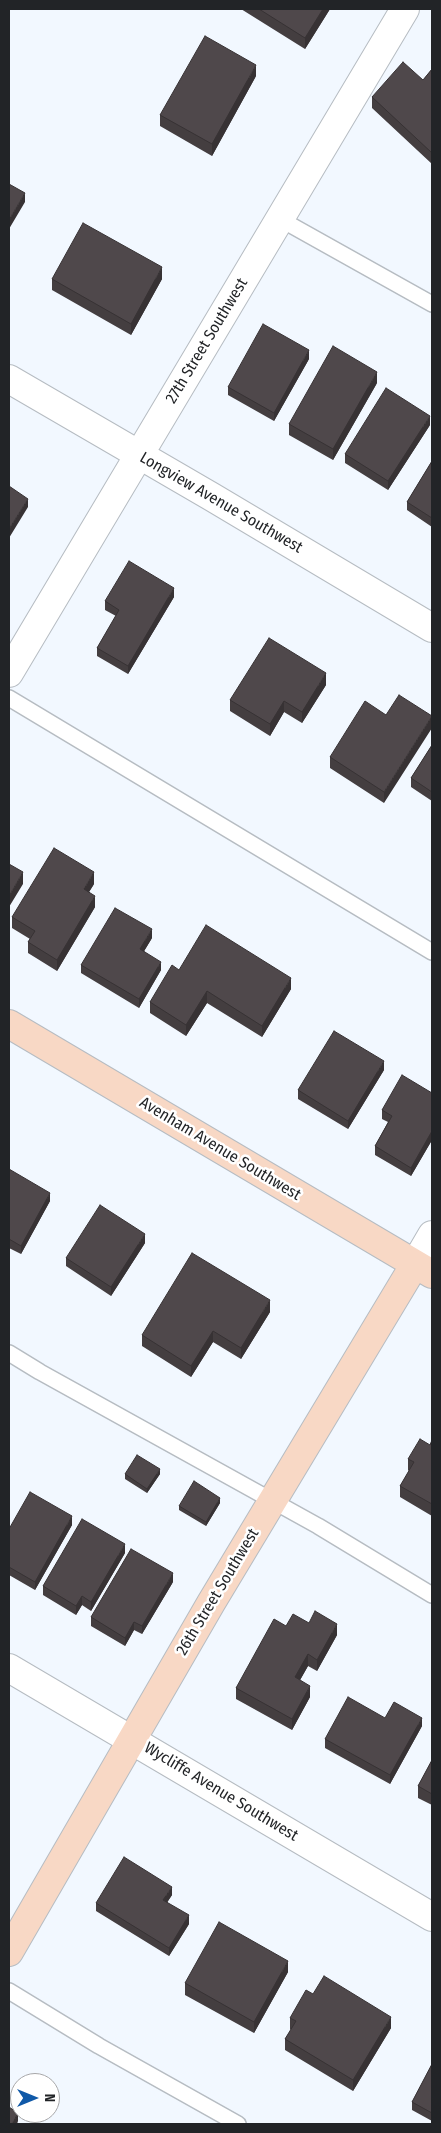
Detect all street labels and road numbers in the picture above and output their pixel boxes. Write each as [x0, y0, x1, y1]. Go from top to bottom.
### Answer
street label: 27th Street Southwest [162, 275, 252, 407]
street label: Longview Avenue Southwest [136, 448, 306, 558]
street label: Avenham Avenue Southwest [136, 1093, 304, 1205]
street label: 26th Street Southwest [173, 1525, 263, 1659]
street label: Wycliffe Avenue Southwest [141, 1738, 301, 1846]

